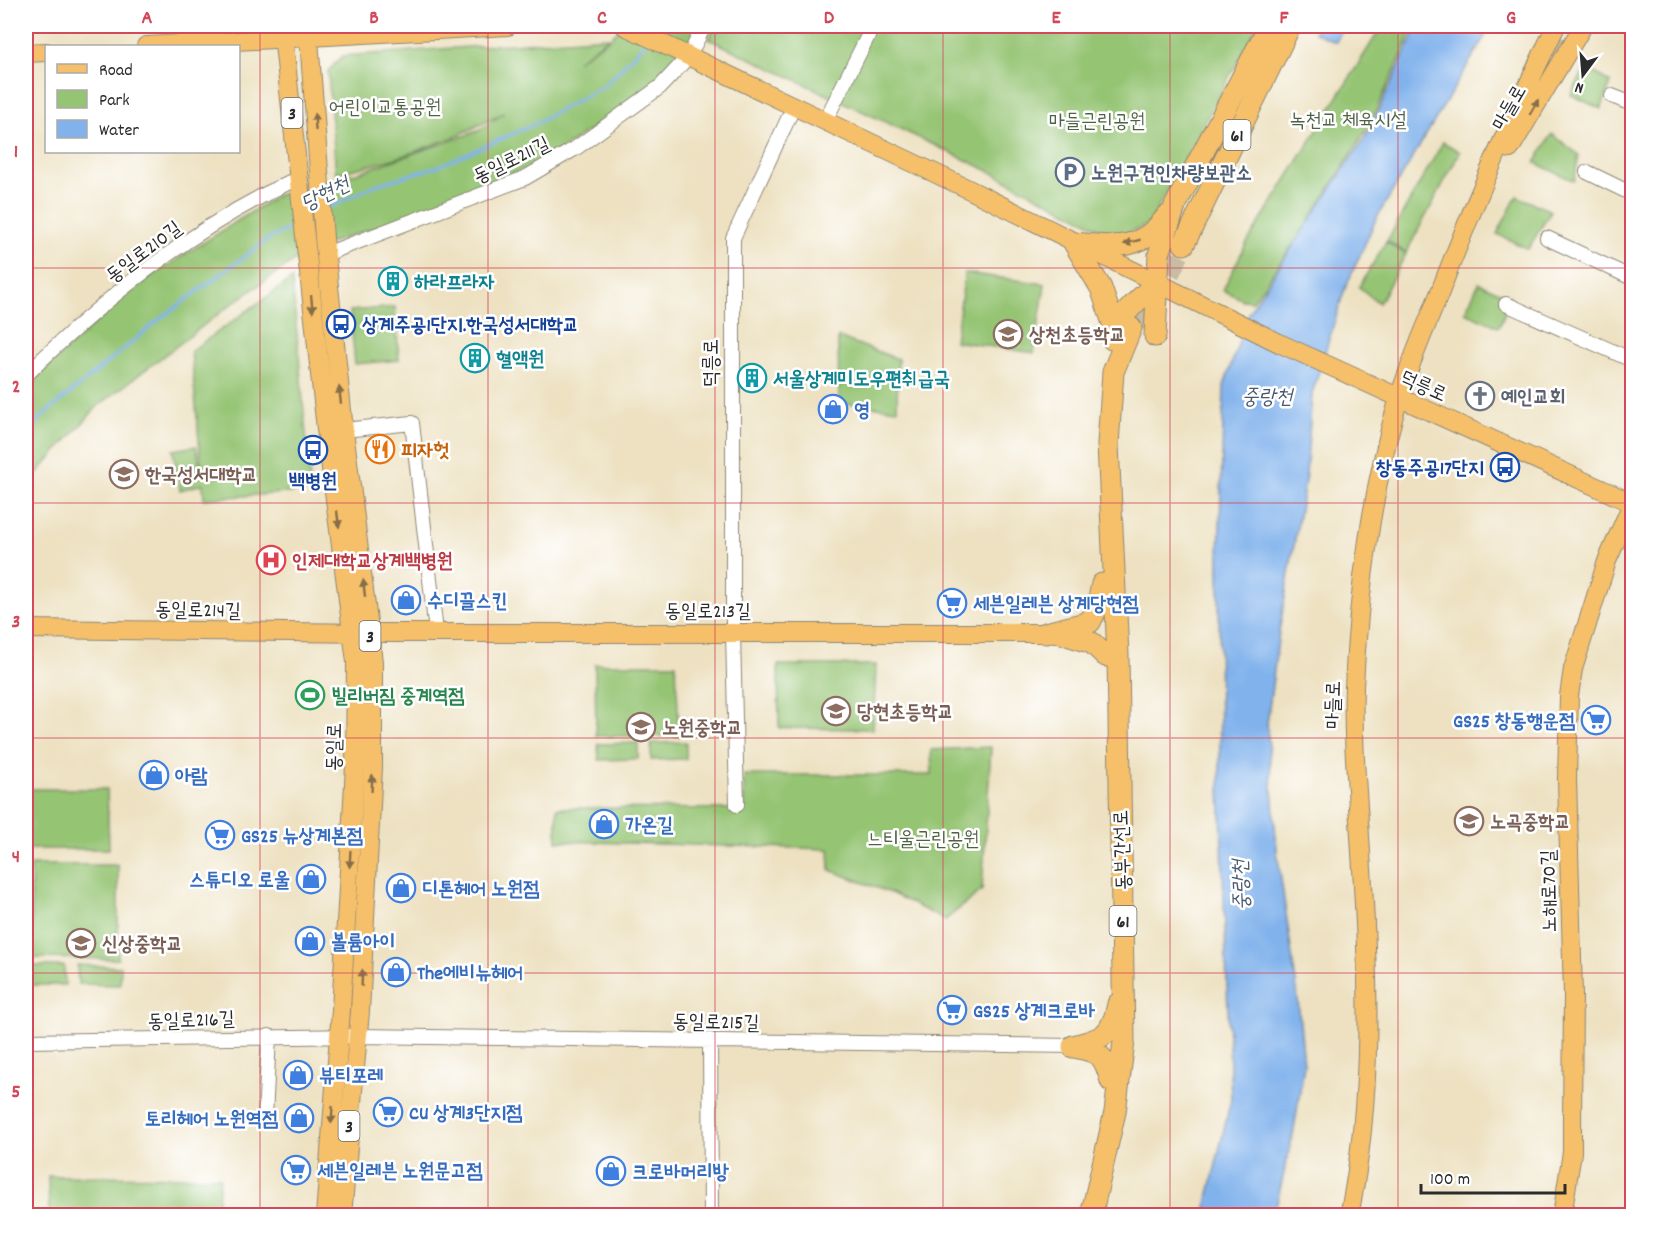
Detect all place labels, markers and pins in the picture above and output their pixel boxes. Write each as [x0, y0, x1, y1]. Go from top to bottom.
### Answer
parking icon: 노원구견인차량보관소 [1054, 156, 1086, 188]
place label: 노원구견인차량보관소 [1091, 161, 1252, 189]
building icon: 하라프라자 [377, 265, 409, 297]
place label: 하라프라자 [414, 270, 494, 298]
bus stop icon: 상계주공1단지.한국성서대학교 [325, 308, 357, 340]
place label: 상계주공1단지.한국성서대학교 [362, 313, 579, 341]
school or university icon: 상천초등학교 [992, 318, 1024, 350]
place label: 상천초등학교 [1029, 323, 1126, 351]
building icon: 혈액원 [459, 342, 491, 374]
place label: 혈액원 [496, 347, 544, 375]
building icon: 서울상계미도우편취급국 [736, 362, 768, 394]
place label: 서울상계미도우편취급국 [773, 367, 950, 395]
church icon: 예인교회 [1464, 380, 1496, 412]
place label: 예인교회 [1501, 385, 1565, 413]
shop icon: 영 [817, 393, 849, 425]
place label: 영 [854, 398, 870, 426]
restaurant icon: 피자헛 [364, 433, 396, 465]
bus stop icon: 백병원 [297, 434, 329, 466]
place label: 피자헛 [401, 438, 449, 466]
bus stop icon: 창동주공17단지 [1489, 451, 1521, 483]
place label: 창동주공17단지 [1375, 456, 1484, 484]
school or university icon: 한국성서대학교 [108, 458, 140, 490]
place label: 한국성서대학교 [144, 463, 258, 491]
place label: 백병원 [289, 469, 337, 497]
hospital icon: 인제대학교상계백병원 [255, 544, 287, 576]
place label: 인제대학교상계백병원 [292, 549, 453, 577]
shop icon: 수디끌스킨 [390, 584, 422, 616]
supermarket icon: 세븐일레븐 상계당현점 [936, 587, 968, 619]
place label: 수디끌스킨 [427, 589, 507, 617]
place label: 세븐일레븐 상계당현점 [973, 592, 1139, 620]
sports icon: 빌리버짐 중계역점 [294, 679, 326, 711]
place label: 빌리버짐 중계역점 [331, 684, 464, 712]
school or university icon: 당현초등학교 [820, 695, 852, 727]
place label: 당현초등학교 [857, 700, 954, 728]
supermarket icon: GS25 창동행운점 [1580, 704, 1612, 736]
place label: GS25 창동행운점 [1453, 709, 1575, 737]
school or university icon: 노원중학교 [625, 711, 657, 743]
place label: 노원중학교 [662, 716, 742, 744]
shop icon: 아람 [138, 759, 170, 791]
place label: 아람 [175, 764, 208, 792]
school or university icon: 노곡중학교 [1453, 805, 1485, 837]
shop icon: 가온길 [588, 808, 620, 840]
place label: 노곡중학교 [1490, 810, 1570, 838]
place label: 가온길 [625, 813, 673, 841]
supermarket icon: GS25 뉴상계본점 [204, 819, 236, 851]
place label: GS25 뉴상계본점 [241, 824, 363, 852]
shop icon: 스튜디오 로울 [295, 863, 327, 895]
place label: 스튜디오 로울 [189, 868, 290, 896]
shop icon: 디톤헤어 노원점 [385, 872, 417, 904]
place label: 디톤헤어 노원점 [422, 877, 539, 905]
shop icon: 볼륨아이 [294, 925, 326, 957]
school or university icon: 신상중학교 [65, 927, 97, 959]
place label: 볼륨아이 [331, 930, 395, 958]
place label: 신상중학교 [102, 932, 182, 960]
shop icon: The에비뉴헤어 [380, 956, 412, 988]
place label: The에비뉴헤어 [417, 961, 523, 989]
supermarket icon: GS25 상계크로바 [936, 994, 968, 1026]
place label: GS25 상계크로바 [973, 999, 1096, 1027]
shop icon: 뷰티포레 [282, 1059, 314, 1091]
place label: 뷰티포레 [319, 1064, 383, 1092]
supermarket icon: CU 상계3단지점 [372, 1096, 404, 1128]
place label: CU 상계3단지점 [409, 1101, 522, 1129]
shop icon: 토리헤어 노원역점 [283, 1102, 315, 1134]
place label: 토리헤어 노원역점 [145, 1107, 278, 1135]
supermarket icon: 세븐일레븐 노원문고점 [280, 1154, 312, 1186]
shop icon: 크로바머리방 [595, 1155, 627, 1187]
place label: 세븐일레븐 노원문고점 [317, 1159, 483, 1187]
place label: 크로바머리방 [632, 1160, 729, 1188]

